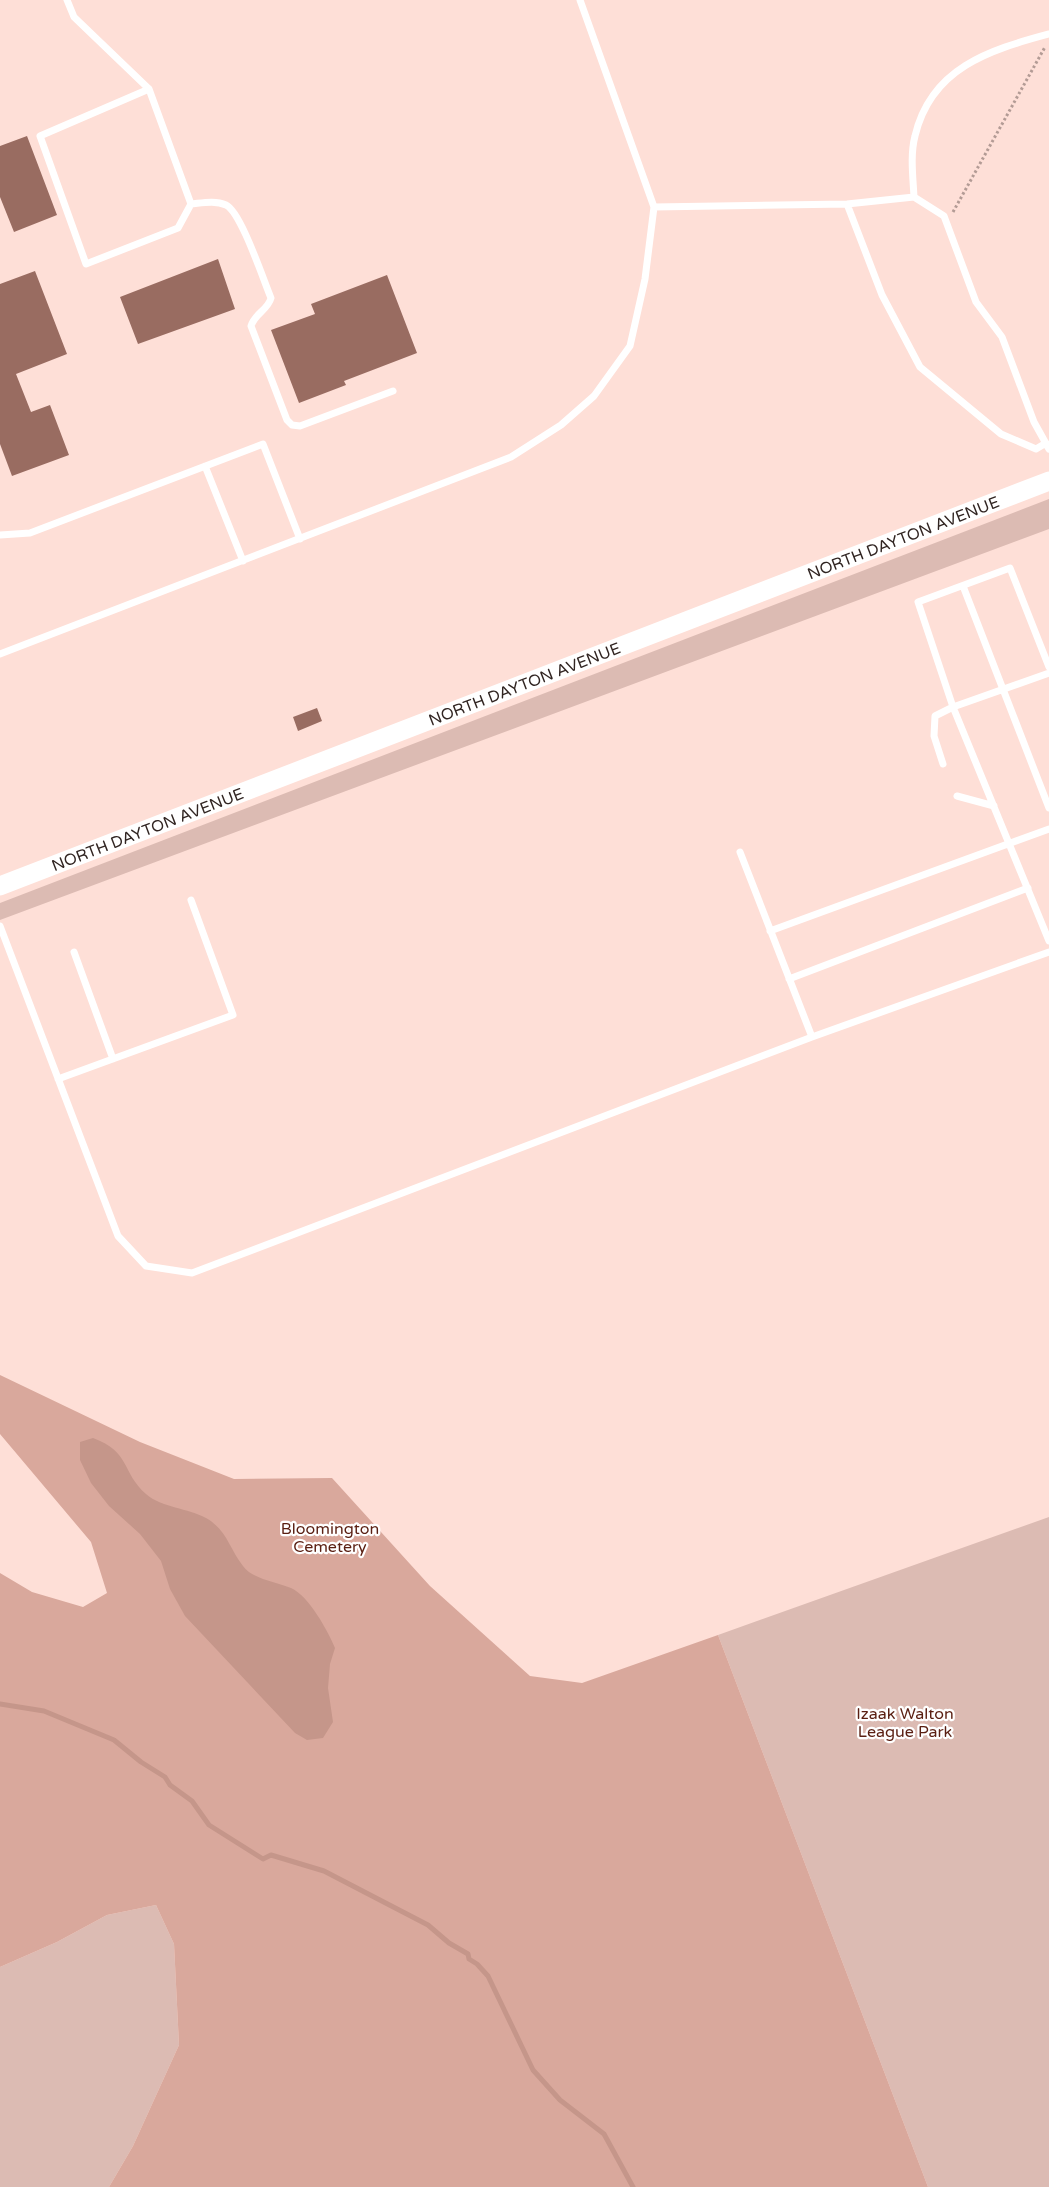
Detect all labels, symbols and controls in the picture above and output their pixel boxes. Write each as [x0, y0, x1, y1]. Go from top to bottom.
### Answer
street label: NORTH DAYTON AVENUE [805, 492, 1002, 584]
street label: NORTH DAYTON AVENUE [426, 638, 623, 731]
street label: NORTH DAYTON AVENUE [49, 784, 247, 876]
park label: Bloomington Cemetery [281, 1519, 379, 1557]
park label: Izaak Walton League Park [856, 1704, 954, 1742]

